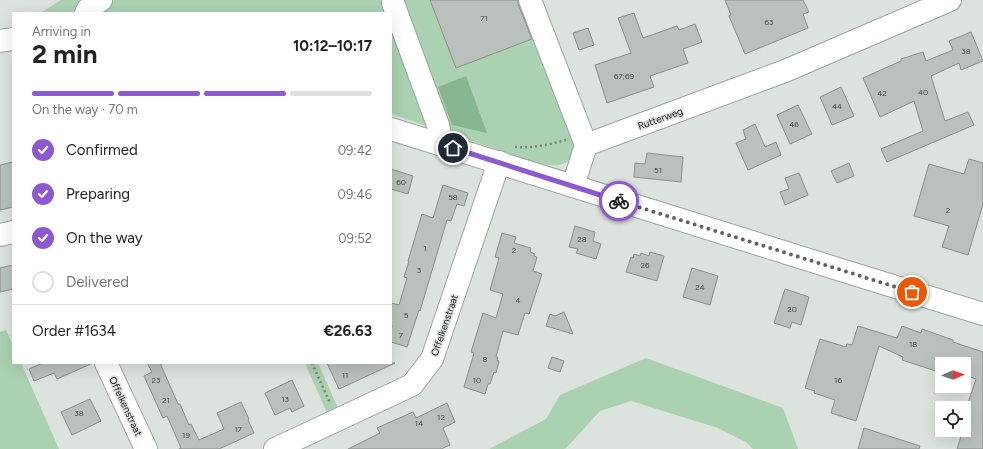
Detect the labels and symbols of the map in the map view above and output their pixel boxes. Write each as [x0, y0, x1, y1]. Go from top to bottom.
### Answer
house number: 71 [480, 13, 488, 23]
house number: 63 [765, 17, 773, 27]
house number: 38 [961, 46, 971, 56]
house number: 67;69 [614, 71, 634, 81]
house number: 40 [918, 87, 928, 97]
house number: 42 [877, 88, 887, 98]
house number: 44 [832, 101, 842, 111]
street label: Rutterweg [636, 104, 685, 133]
house number: 46 [789, 119, 799, 129]
pin [436, 131, 470, 165]
house number: 51 [654, 165, 662, 175]
house number: 60 [396, 177, 406, 187]
courier [599, 181, 639, 221]
house number: 58 [448, 192, 458, 202]
house number: 2 [946, 205, 950, 215]
house number: 28 [577, 234, 587, 244]
house number: 1 [423, 243, 427, 253]
house number: 2 [512, 245, 516, 255]
house number: 26 [641, 260, 650, 270]
house number: 3 [417, 265, 421, 275]
pin [895, 275, 929, 309]
house number: 24 [695, 282, 705, 292]
street label: Offelkenstraat [428, 292, 461, 358]
house number: 4 [516, 295, 521, 305]
house number: 20 [787, 304, 797, 314]
house number: 5 [404, 310, 409, 320]
house number: 7 [399, 330, 404, 340]
house number: 18 [909, 339, 917, 349]
house number: 8 [483, 354, 488, 364]
north arrow [935, 357, 971, 393]
house number: 11 [342, 370, 348, 380]
street label: Offelkenstraat [106, 374, 145, 438]
house number: 23 [152, 375, 160, 385]
house number: 10 [473, 375, 481, 385]
house number: 16 [834, 375, 842, 385]
house number: 13 [281, 394, 289, 404]
house number: 21 [162, 395, 170, 405]
house number: 38 [74, 408, 84, 418]
house number: 12 [437, 412, 445, 422]
house number: 14 [415, 418, 423, 428]
house number: 17 [234, 424, 242, 434]
house number: 19 [182, 430, 190, 440]

